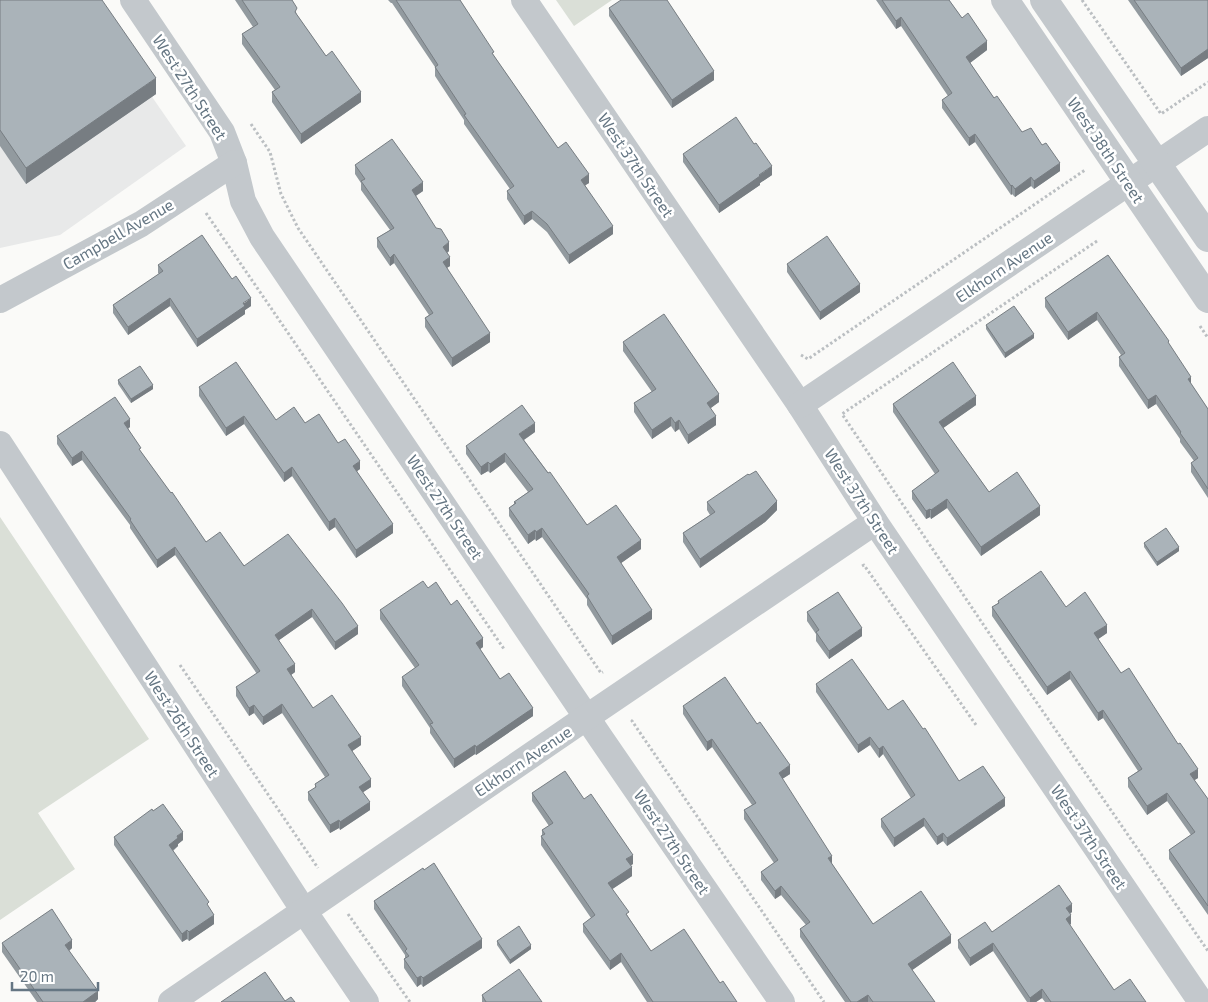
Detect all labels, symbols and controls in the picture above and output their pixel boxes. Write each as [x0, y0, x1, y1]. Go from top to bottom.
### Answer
street label: West 27th Street [149, 30, 232, 143]
street label: West 38th Street [1064, 93, 1149, 206]
street label: West 37th Street [594, 109, 678, 221]
street label: Campbell Avenue [59, 194, 177, 273]
street label: Elkhorn Avenue [952, 227, 1056, 306]
street label: West 37th Street [821, 444, 904, 557]
street label: West 27th Street [403, 451, 487, 563]
street label: West 26th Street [141, 667, 224, 780]
street label: Elkhorn Avenue [471, 721, 575, 800]
street label: West 37th Street [1047, 781, 1131, 893]
street label: West 27th Street [630, 786, 714, 898]
scale bar [12, 960, 99, 992]
text: 20 m [20, 967, 54, 985]

